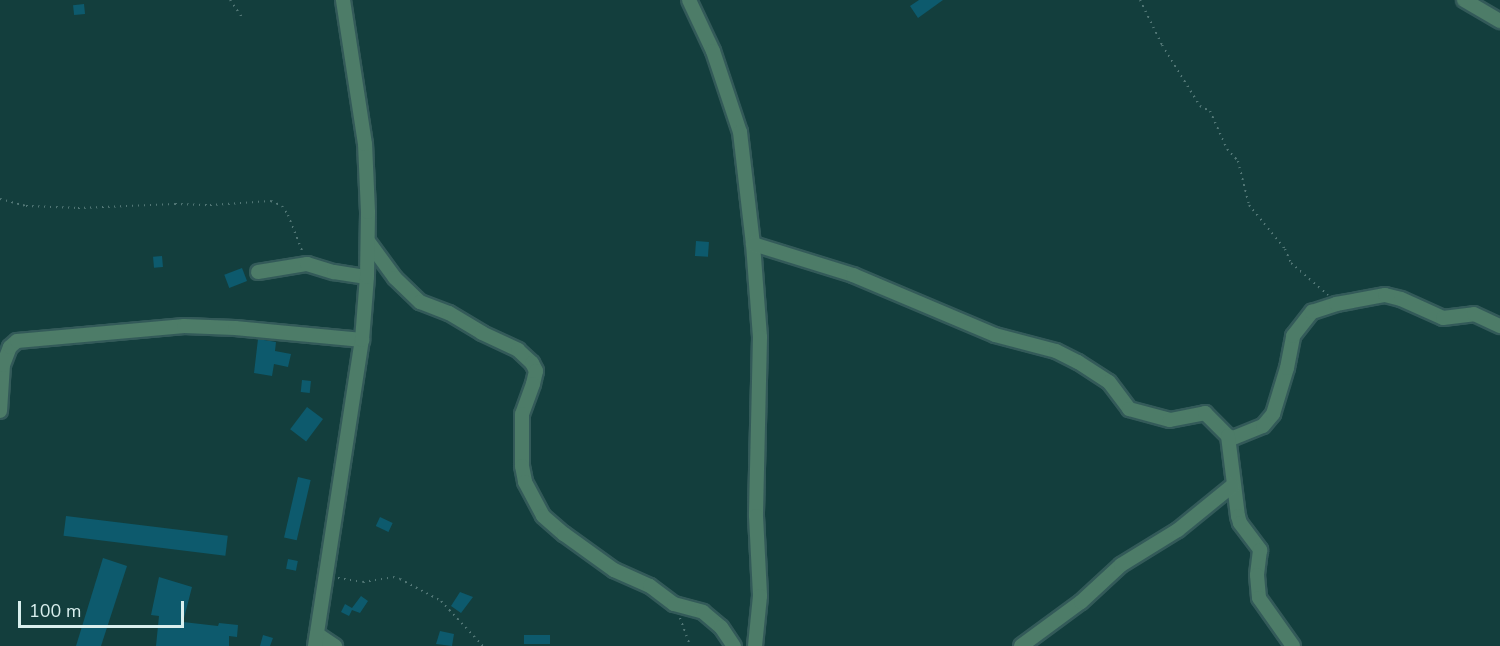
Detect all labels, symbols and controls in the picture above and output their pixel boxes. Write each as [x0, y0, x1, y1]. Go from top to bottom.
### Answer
scale bar [21, 589, 188, 627]
text: 100 m [29, 599, 81, 623]

